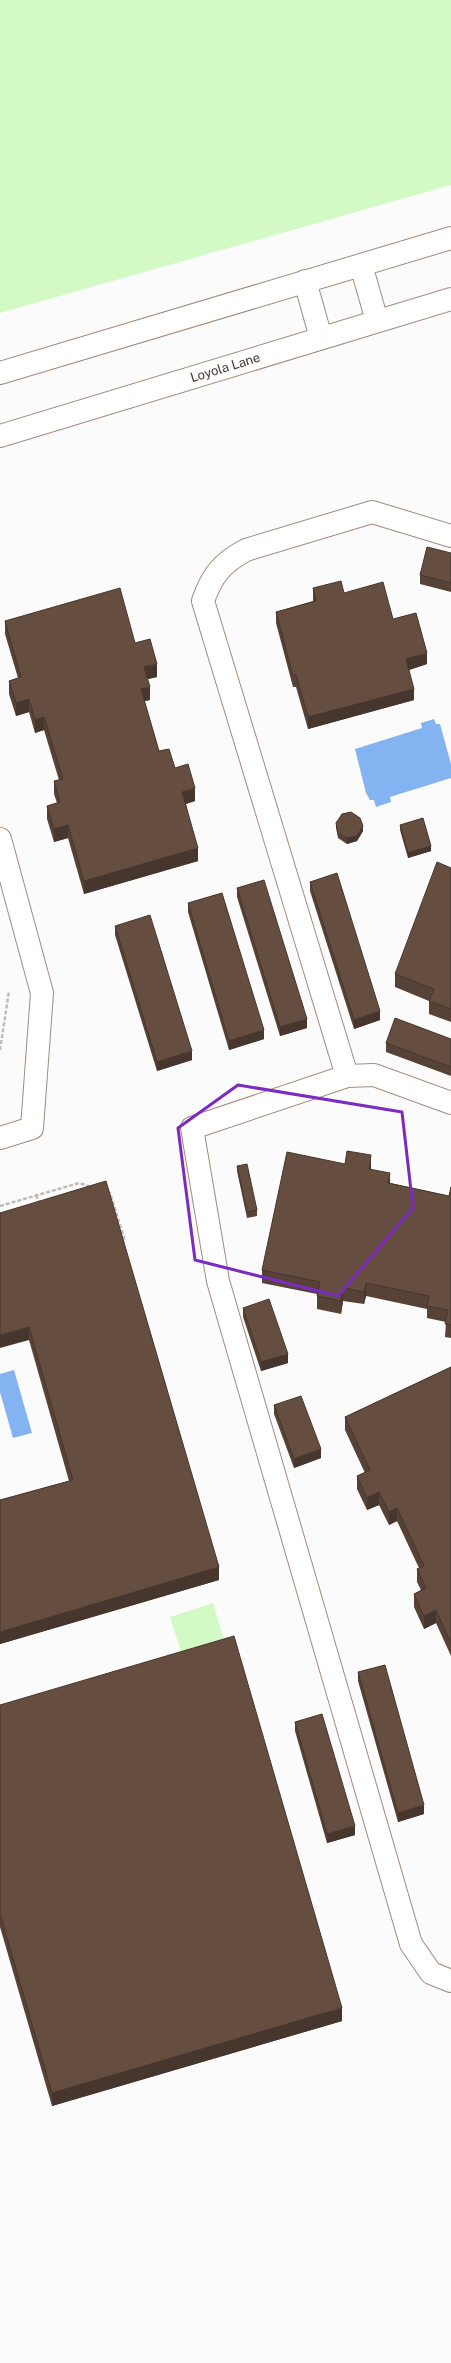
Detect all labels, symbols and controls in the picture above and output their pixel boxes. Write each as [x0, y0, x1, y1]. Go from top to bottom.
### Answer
street label: Loyola Lane [188, 350, 262, 385]

